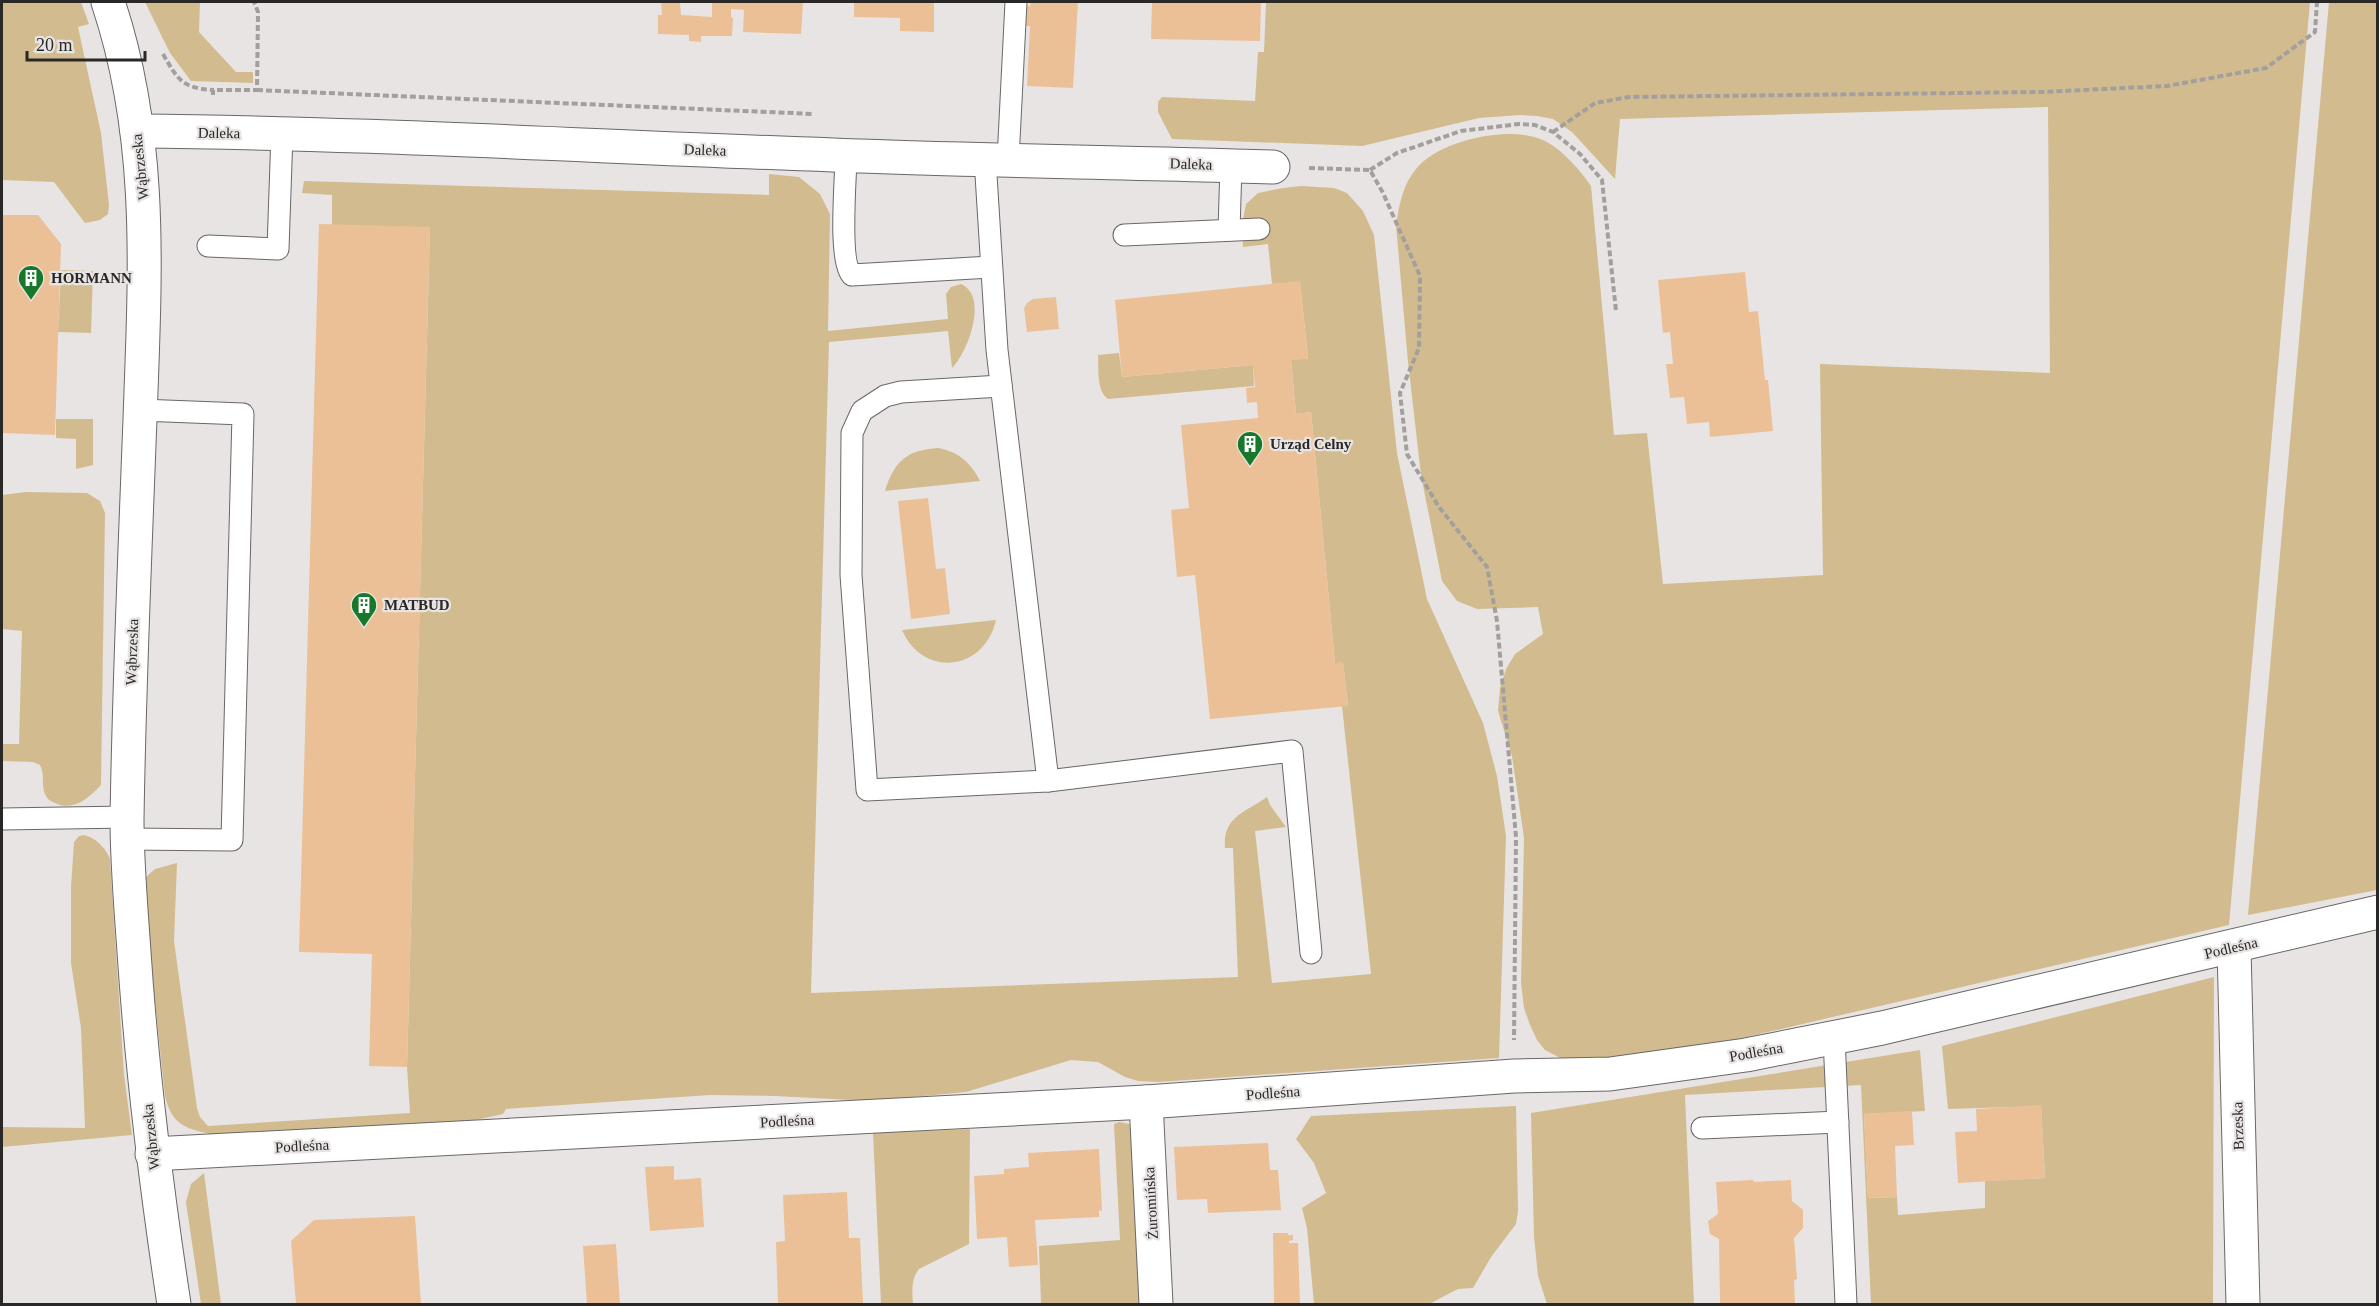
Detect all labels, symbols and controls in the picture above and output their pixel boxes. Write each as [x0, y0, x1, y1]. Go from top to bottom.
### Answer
scale bar [27, 24, 146, 62]
text: 20 m [36, 35, 73, 55]
street label: Daleka [198, 125, 241, 141]
street label: Wąbrzeska [129, 133, 151, 201]
street label: Daleka [683, 141, 727, 159]
street label: Daleka [1169, 155, 1213, 173]
building icon: HORMANN [16, 263, 46, 301]
place label: HORMANN [51, 270, 132, 286]
building icon: Urząd Celny [1235, 429, 1265, 467]
place label: Urząd Celny [1270, 436, 1352, 452]
building icon: MATBUD [349, 590, 379, 628]
place label: MATBUD [384, 597, 450, 613]
street label: Wąbrzeska [123, 618, 141, 686]
street label: Podleśna [2203, 934, 2260, 962]
street label: Podleśna [1728, 1039, 1784, 1065]
street label: Podleśna [1245, 1083, 1301, 1103]
street label: Brzeska [2229, 1101, 2247, 1150]
street label: Wąbrzeska [140, 1103, 162, 1171]
street label: Podleśna [760, 1112, 815, 1130]
street label: Podleśna [275, 1137, 330, 1155]
street label: Żuromińska [1141, 1166, 1161, 1240]

